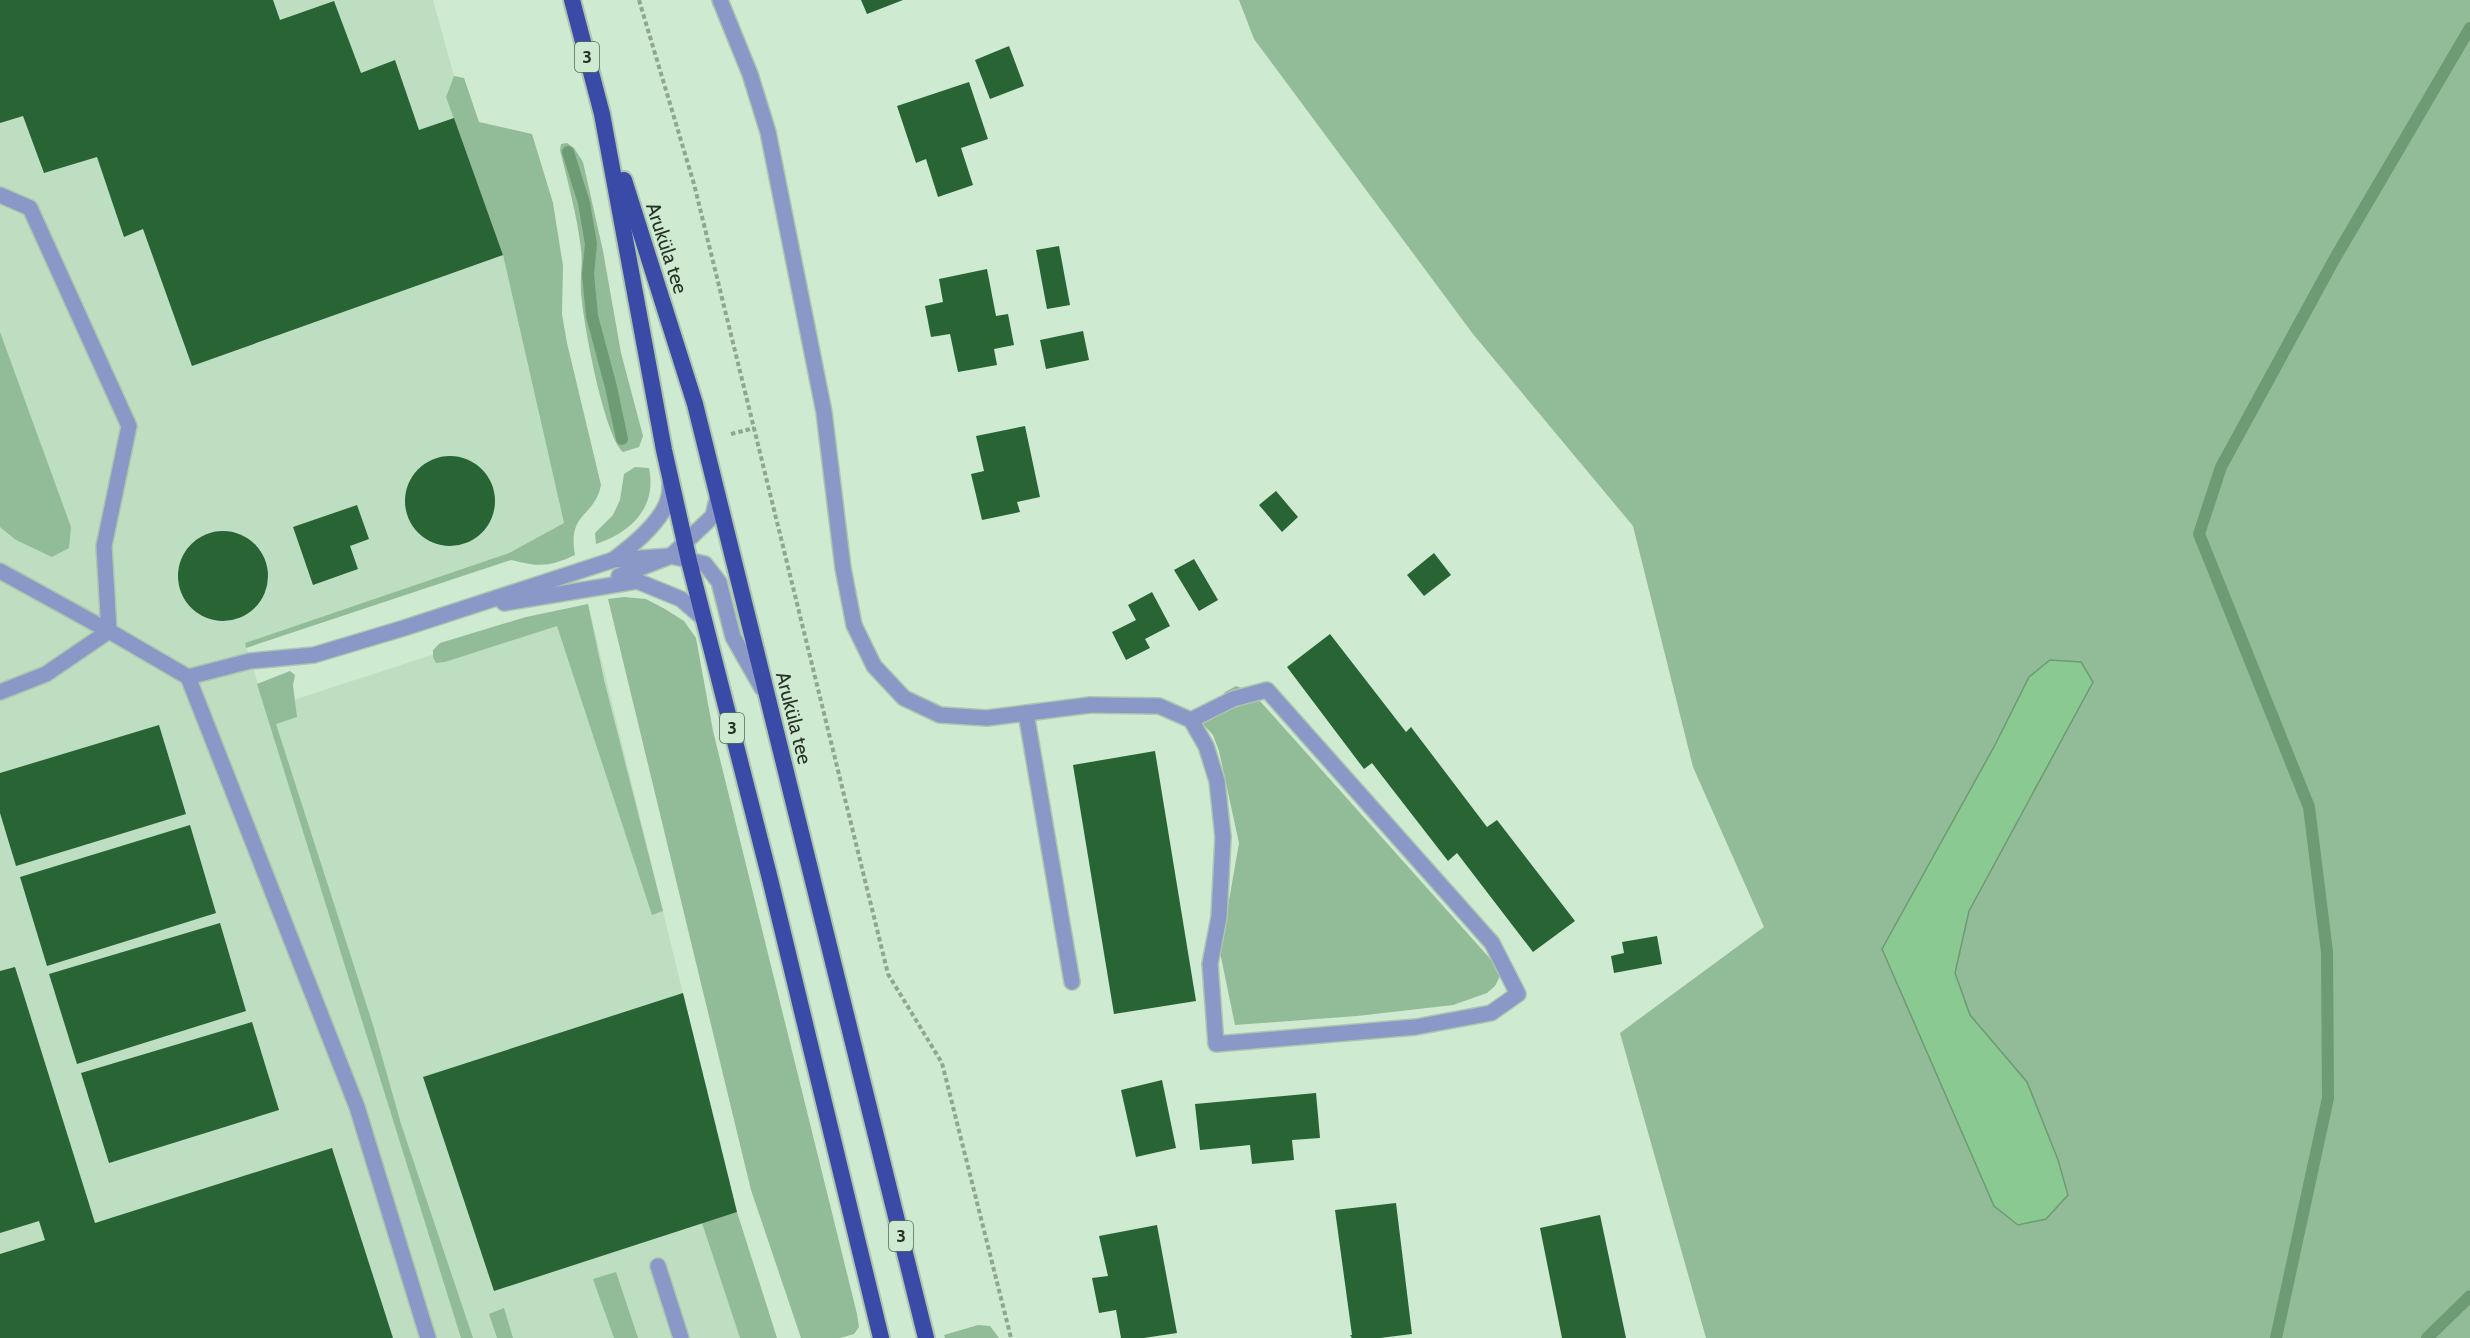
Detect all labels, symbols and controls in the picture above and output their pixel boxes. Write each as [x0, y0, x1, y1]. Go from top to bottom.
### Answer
road number: 3 [575, 42, 599, 72]
street label: Aruküla tee [641, 199, 693, 297]
street label: Aruküla tee [771, 669, 817, 767]
road number: 3 [720, 713, 744, 743]
road number: 3 [889, 1221, 913, 1251]

